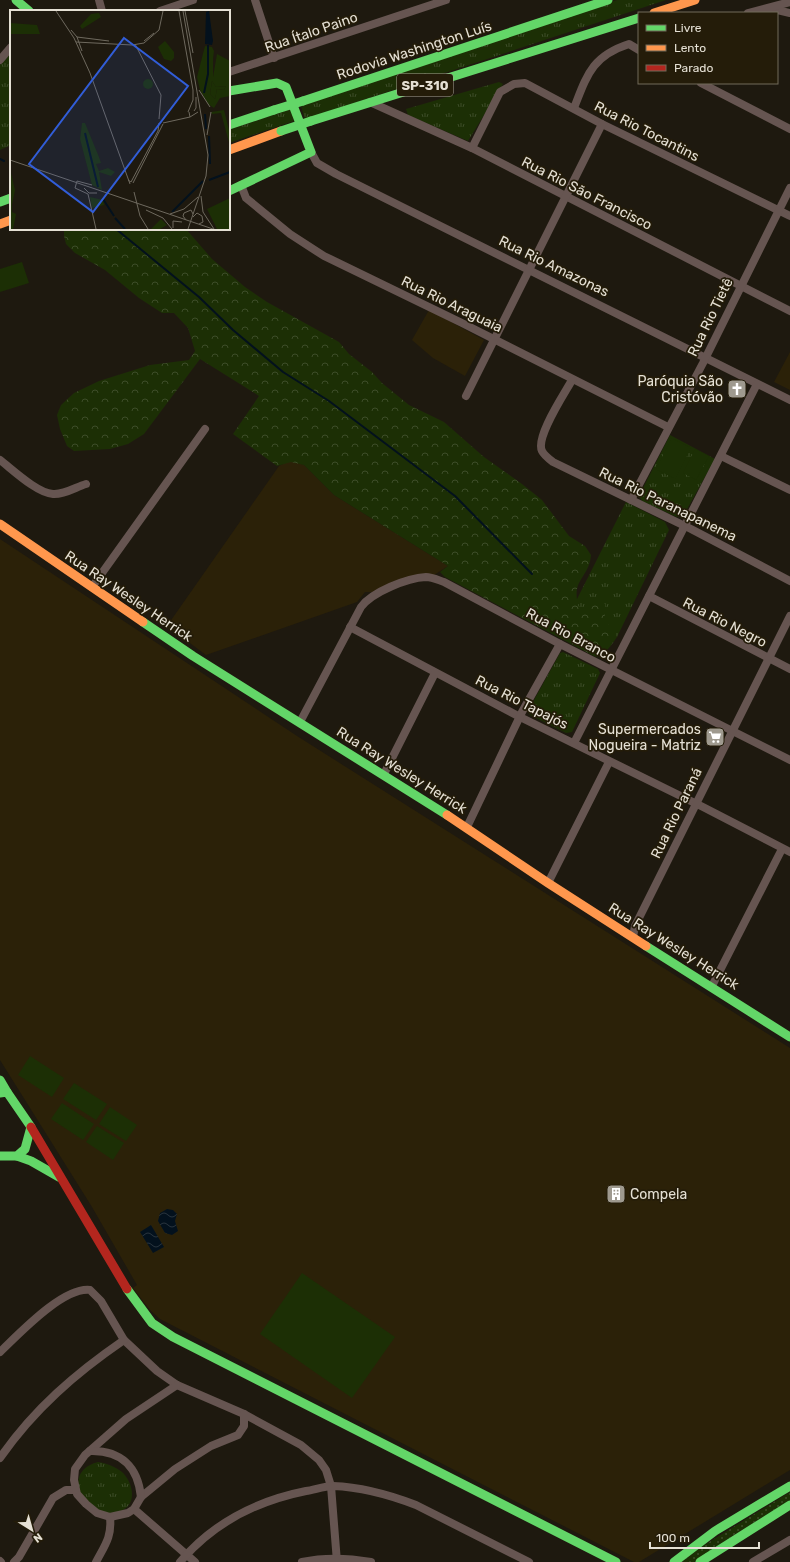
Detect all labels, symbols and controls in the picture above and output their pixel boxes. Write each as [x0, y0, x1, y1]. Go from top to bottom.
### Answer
street label: Rua Ítalo Paino [262, 8, 360, 56]
inset map [10, 10, 230, 230]
legend [638, 12, 778, 84]
street label: Rodovia Washington Luís [335, 17, 494, 84]
text: Livre [674, 21, 702, 35]
text: Lento [674, 41, 706, 55]
text: Parado [674, 61, 713, 75]
road number: SP-310 [397, 74, 453, 96]
street label: Rua Rio Tocantins [591, 98, 702, 165]
street label: Rua Rio São Francisco [519, 153, 655, 234]
street label: Rua Rio Amazonas [496, 232, 612, 300]
street label: Rua Rio Araguaia [398, 273, 505, 336]
street label: Rua Rio Tietê [684, 275, 737, 359]
place label: Paróquia São Cristóvão [637, 373, 723, 406]
church icon: Paróquia São Cristóvão [726, 378, 748, 400]
street label: Rua Rio Paranapanema [596, 464, 739, 545]
street label: Rua Ray Wesley Herrick [62, 547, 197, 646]
street label: Rua Rio Negro [680, 594, 770, 651]
street label: Rua Rio Branco [523, 605, 619, 666]
street label: Rua Rio Tapajós [473, 672, 571, 733]
place label: Supermercados Nogueira - Matriz [589, 721, 701, 754]
street label: Rua Ray Wesley Herrick [333, 723, 471, 818]
supermarket icon: Supermercados Nogueira - Matriz [704, 726, 726, 748]
street label: Rua Rio Paraná [647, 765, 706, 861]
street label: Rua Ray Wesley Herrick [605, 899, 743, 994]
building icon: Compela [605, 1183, 627, 1205]
place label: Compela [630, 1186, 687, 1203]
north arrow [12, 1510, 52, 1550]
scale bar [650, 1524, 759, 1550]
text: N [31, 1530, 45, 1545]
text: 100 m [656, 1531, 690, 1545]

